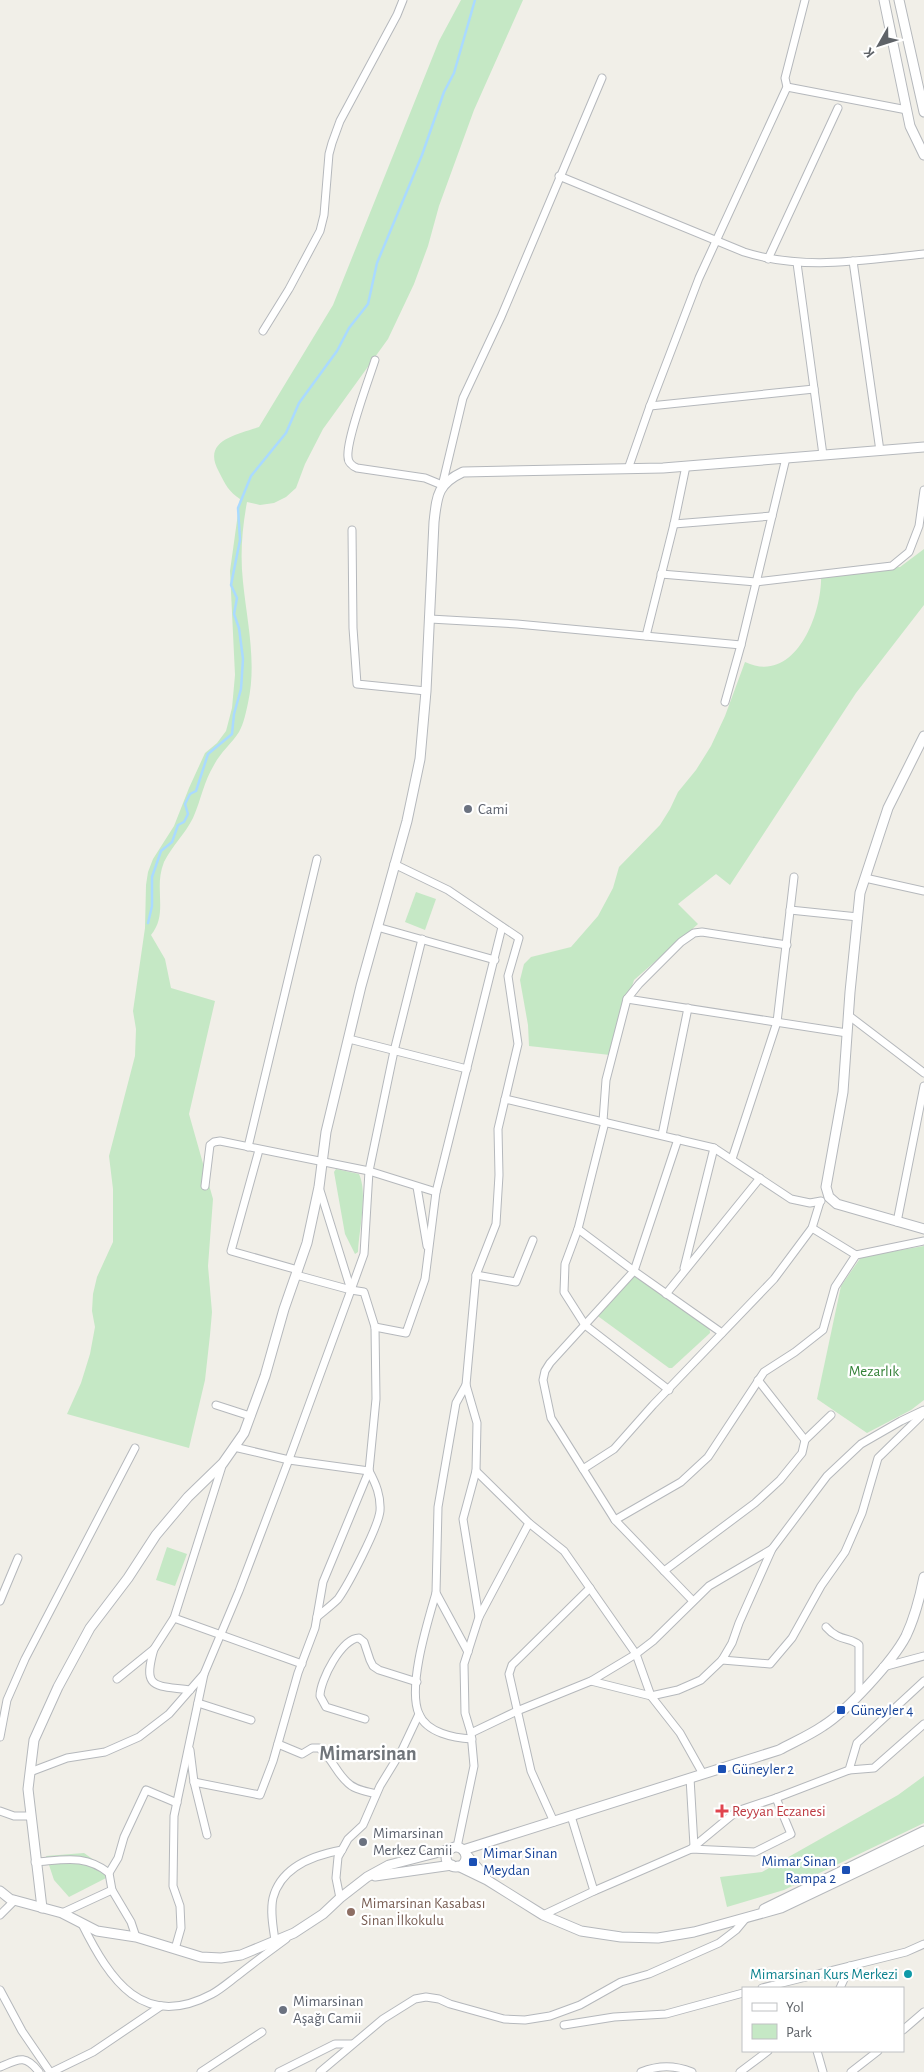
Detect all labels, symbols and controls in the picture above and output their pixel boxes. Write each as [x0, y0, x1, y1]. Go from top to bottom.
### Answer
north arrow [854, 20, 904, 70]
text: K [861, 44, 878, 60]
place label: Cami [478, 802, 508, 817]
marker: Cami [462, 803, 474, 815]
park label: Mezarlık [849, 1364, 899, 1379]
place label: Güneyler 4 [851, 1703, 913, 1718]
marker: Güneyler 4 [835, 1704, 847, 1716]
district label: Mimarsinan [319, 1744, 417, 1764]
place label: Güneyler 2 [732, 1762, 794, 1777]
marker: Güneyler 2 [716, 1763, 728, 1775]
place label: Reyyan Eczanesi [732, 1804, 826, 1819]
marker: Reyyan Eczanesi [716, 1805, 728, 1817]
place label: Mimarsinan Merkez Camii [373, 1826, 452, 1858]
marker: Mimarsinan Merkez Camii [357, 1836, 369, 1848]
place label: Mimar Sinan Meydan [483, 1846, 558, 1878]
place label: Mimar Sinan Rampa 2 [761, 1854, 836, 1886]
marker: Mimar Sinan Meydan [467, 1856, 479, 1868]
marker: Mimar Sinan Rampa 2 [840, 1864, 852, 1876]
place label: Mimarsinan Kasabası Sinan İlkokulu [361, 1896, 485, 1928]
marker: Mimarsinan Kasabası Sinan İlkokulu [345, 1906, 357, 1918]
place label: Mimarsinan Kurs Merkezi [750, 1967, 898, 1982]
marker: Mimarsinan Kurs Merkezi [902, 1968, 914, 1980]
legend [742, 1987, 904, 2052]
place label: Mimarsinan Aşağı Camii [293, 1994, 364, 2026]
text: Yol [786, 2000, 804, 2015]
marker: Mimarsinan Aşağı Camii [277, 2004, 289, 2016]
text: Park [786, 2025, 812, 2040]

